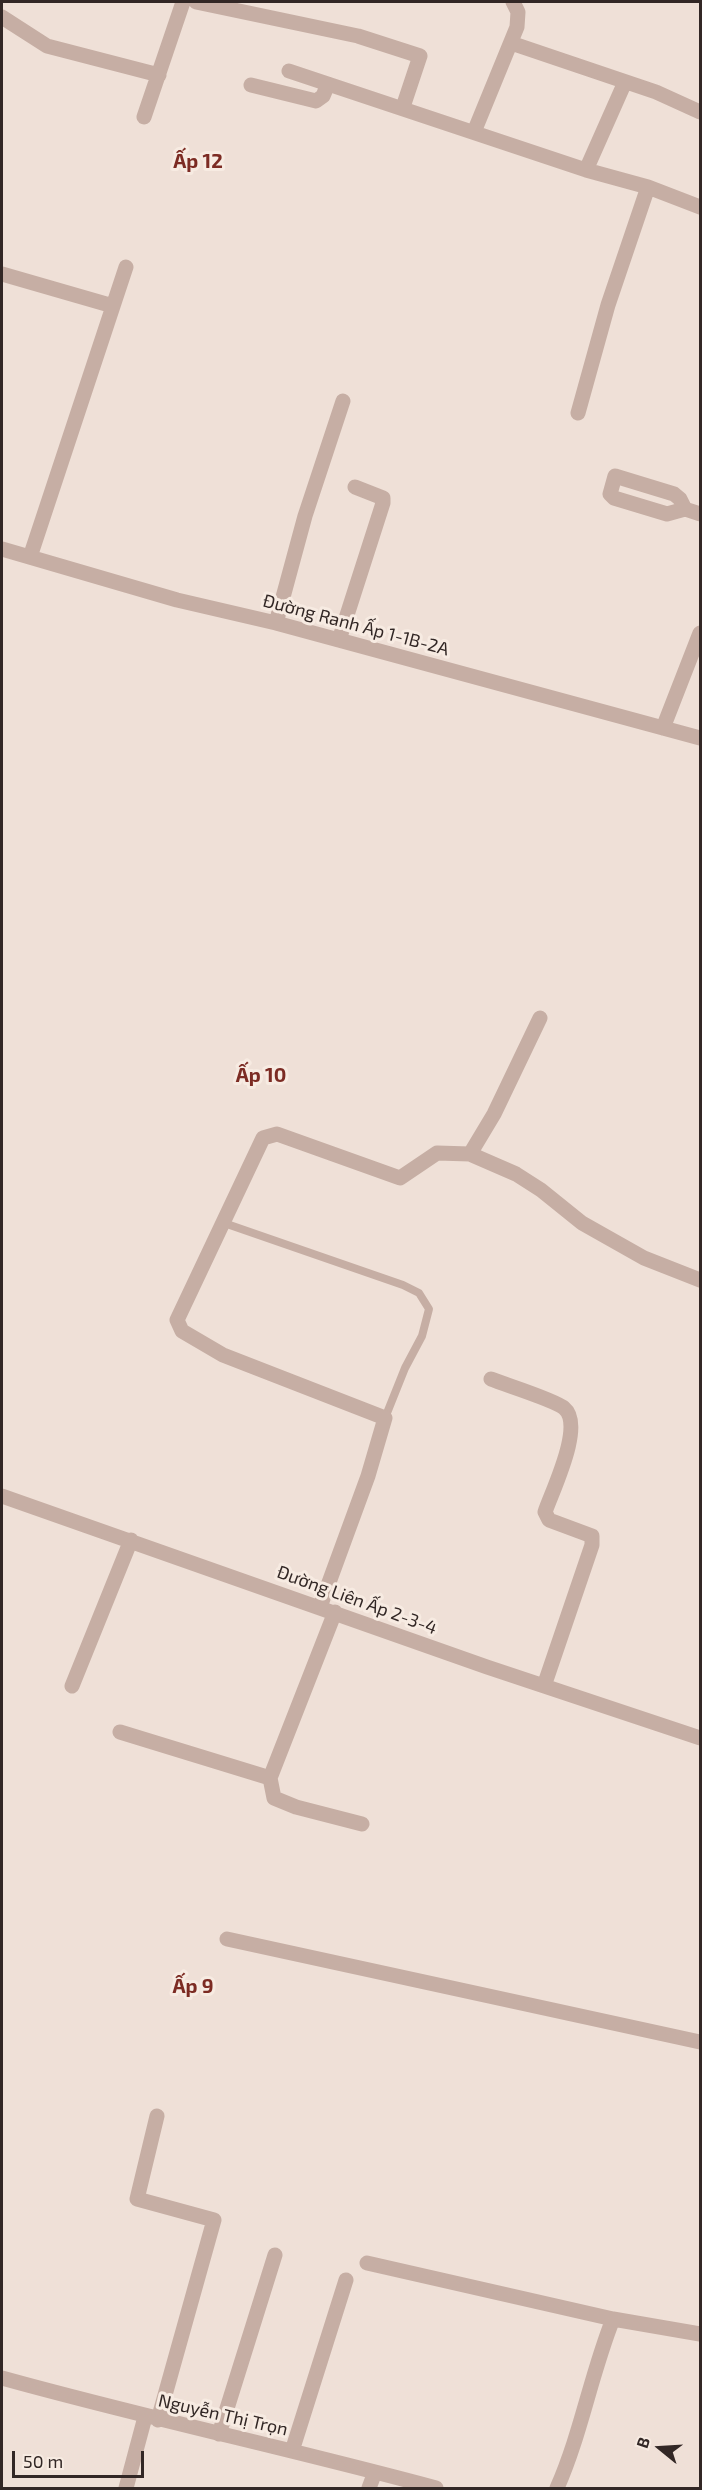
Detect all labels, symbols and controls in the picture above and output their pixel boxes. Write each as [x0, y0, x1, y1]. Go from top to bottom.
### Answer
district label: Ấp 12 [173, 149, 223, 173]
street label: Đường Ranh Ấp 1-1B-2A [261, 590, 451, 660]
district label: Ấp 10 [236, 1063, 286, 1087]
street label: Đường Liên Ấp 2-3-4 [274, 1561, 440, 1639]
district label: Ấp 9 [172, 1974, 214, 1998]
street label: Nguyễn Thị Trọn [156, 2390, 290, 2440]
north arrow [630, 2418, 690, 2478]
text: B [632, 2434, 653, 2450]
scale bar [15, 2439, 147, 2477]
text: 50 m [23, 2450, 63, 2472]

